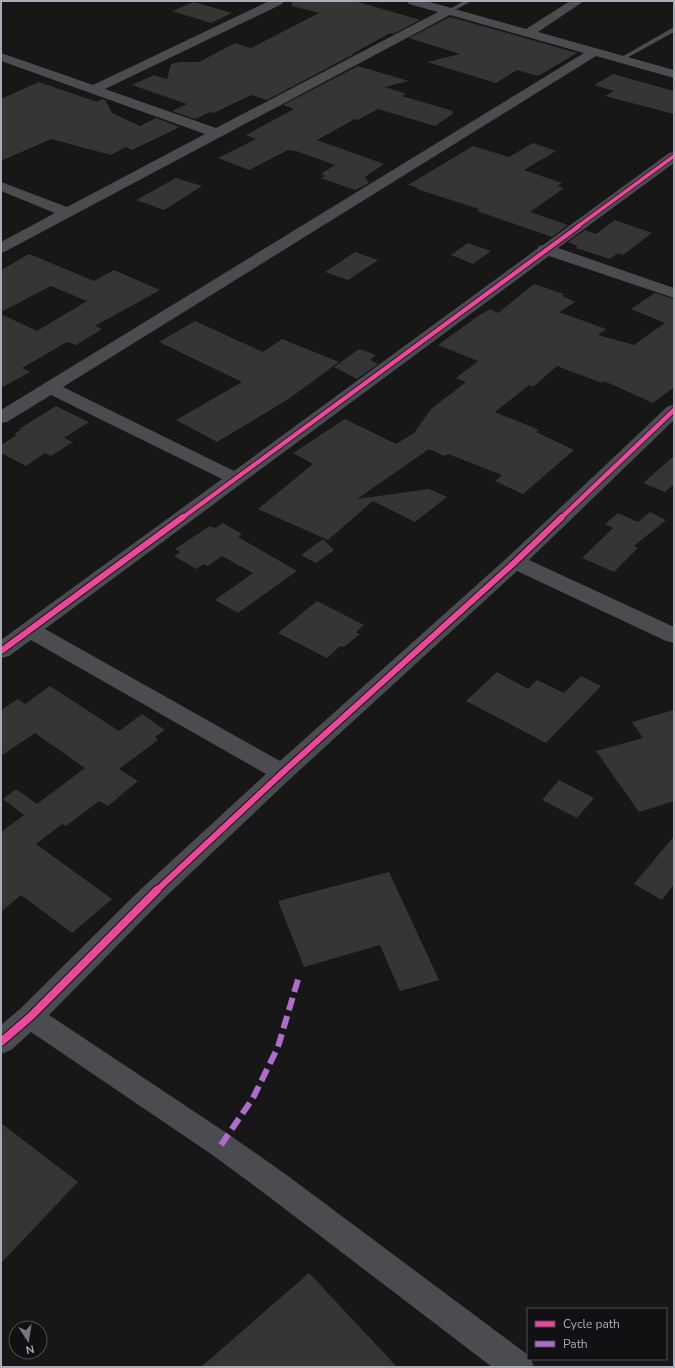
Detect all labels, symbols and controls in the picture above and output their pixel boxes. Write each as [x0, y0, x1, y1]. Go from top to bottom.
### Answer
legend [527, 1308, 667, 1360]
text: Cycle path [563, 1316, 620, 1332]
north arrow [8, 1320, 48, 1360]
text: Path [563, 1336, 588, 1352]
text: N [24, 1341, 36, 1357]

